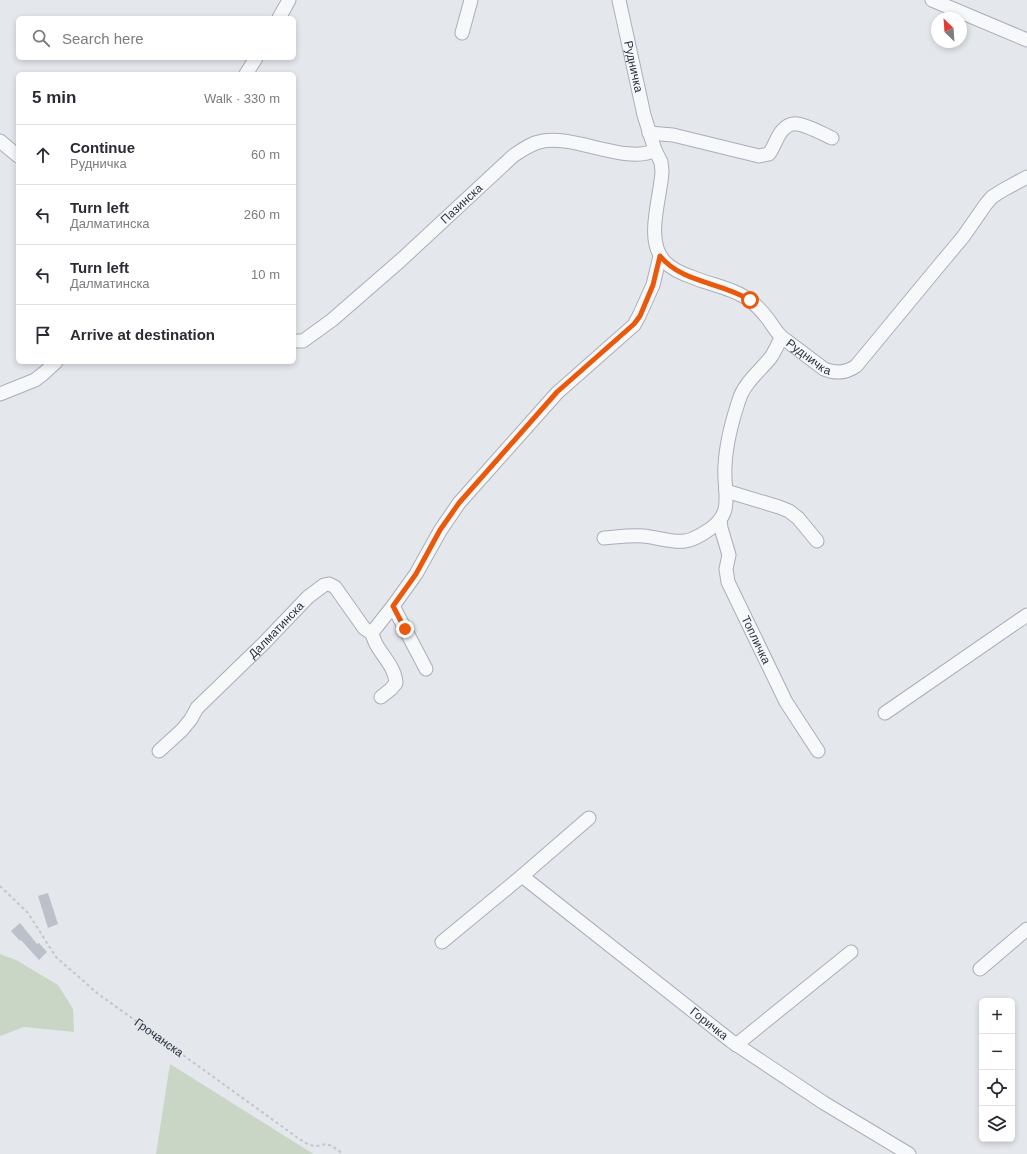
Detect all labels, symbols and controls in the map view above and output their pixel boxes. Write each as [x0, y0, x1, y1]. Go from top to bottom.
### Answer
north arrow [931, 12, 967, 48]
search box [16, 16, 296, 60]
icon: search [30, 27, 52, 49]
text: Search here [62, 30, 144, 47]
street label: Рудничка [621, 39, 646, 94]
text: 5 min [32, 88, 76, 107]
text: Walk · 330 m [204, 91, 280, 106]
text: Continue [70, 139, 135, 156]
icon: ahead [32, 144, 54, 166]
text: 60 m [251, 147, 280, 162]
text: Рудничка [70, 156, 127, 171]
street label: Пазинска [438, 181, 486, 227]
text: Turn left [70, 199, 129, 216]
icon: left [32, 204, 54, 226]
text: 260 m [244, 207, 280, 222]
text: Далматинска [70, 216, 150, 231]
text: Turn left [70, 259, 129, 276]
icon: left [32, 264, 54, 286]
text: 10 m [251, 267, 280, 282]
text: Далматинска [70, 276, 150, 291]
route start [741, 291, 759, 309]
icon: arrive [32, 324, 54, 346]
text: Arrive at destination [70, 326, 215, 343]
street label: Рудничка [783, 336, 833, 378]
street label: Далматинска [245, 599, 307, 661]
street label: Топличка [738, 614, 774, 667]
route end [396, 620, 414, 638]
map controls [979, 998, 1015, 1142]
button: + [979, 998, 1015, 1034]
street label: Горичка [687, 1004, 731, 1043]
street label: Грочанска [132, 1015, 186, 1060]
button: − [979, 1034, 1015, 1070]
button: locate [979, 1070, 1015, 1106]
button: layers [979, 1106, 1015, 1142]

